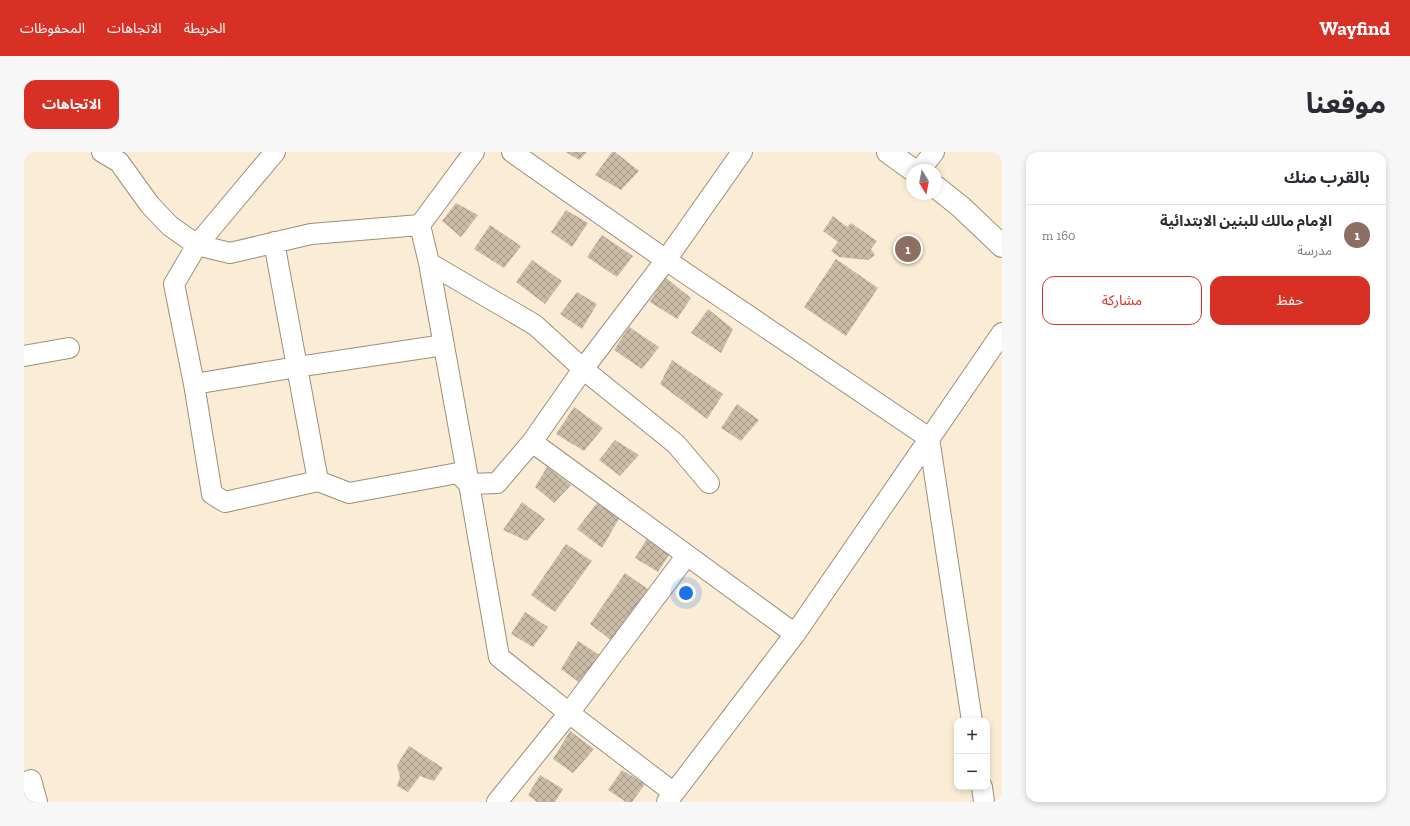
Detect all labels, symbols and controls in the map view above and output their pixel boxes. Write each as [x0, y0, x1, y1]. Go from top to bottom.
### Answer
text: Wayfind [1319, 17, 1390, 40]
text: المحفوظات [20, 20, 85, 37]
text: الاتجاهات [107, 20, 162, 37]
text: الخريطة [184, 20, 226, 37]
button: الاتجاهات [24, 80, 119, 129]
text: موقعنا [1306, 87, 1386, 120]
north arrow [906, 164, 942, 200]
text: بالقرب منك [1284, 167, 1370, 187]
text: الإمام مالك للبنين الابتدائية [1160, 212, 1332, 230]
text: 160 m [1042, 228, 1076, 243]
text: 1 [1354, 228, 1360, 243]
pin: 1 [895, 234, 921, 264]
text: مدرسة [1297, 243, 1332, 258]
button: مشاركة [1042, 276, 1202, 325]
button: حفظ [1210, 276, 1370, 325]
your location [676, 583, 696, 603]
map controls [954, 718, 990, 790]
button: + [954, 718, 990, 754]
button: − [954, 754, 990, 790]

